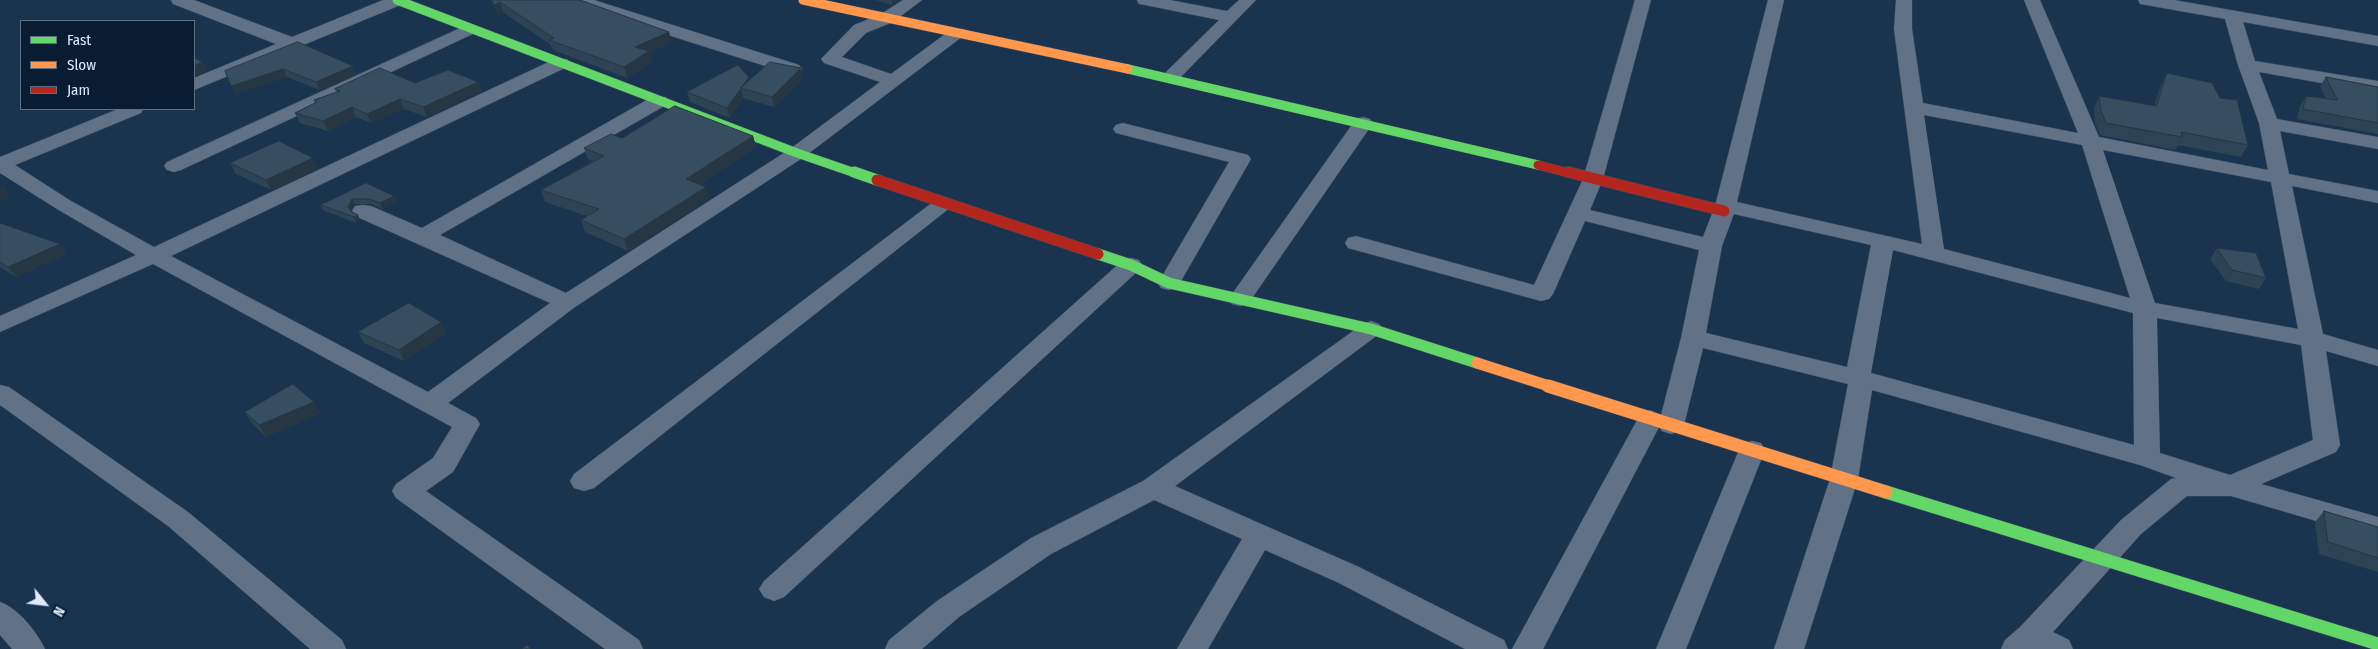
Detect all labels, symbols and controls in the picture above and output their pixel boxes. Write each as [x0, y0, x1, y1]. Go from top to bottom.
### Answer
legend [20, 20, 195, 110]
text: Fast [67, 31, 91, 49]
text: Slow [67, 56, 96, 74]
text: Jam [67, 81, 90, 99]
north arrow [20, 579, 70, 629]
text: N [49, 604, 68, 619]

